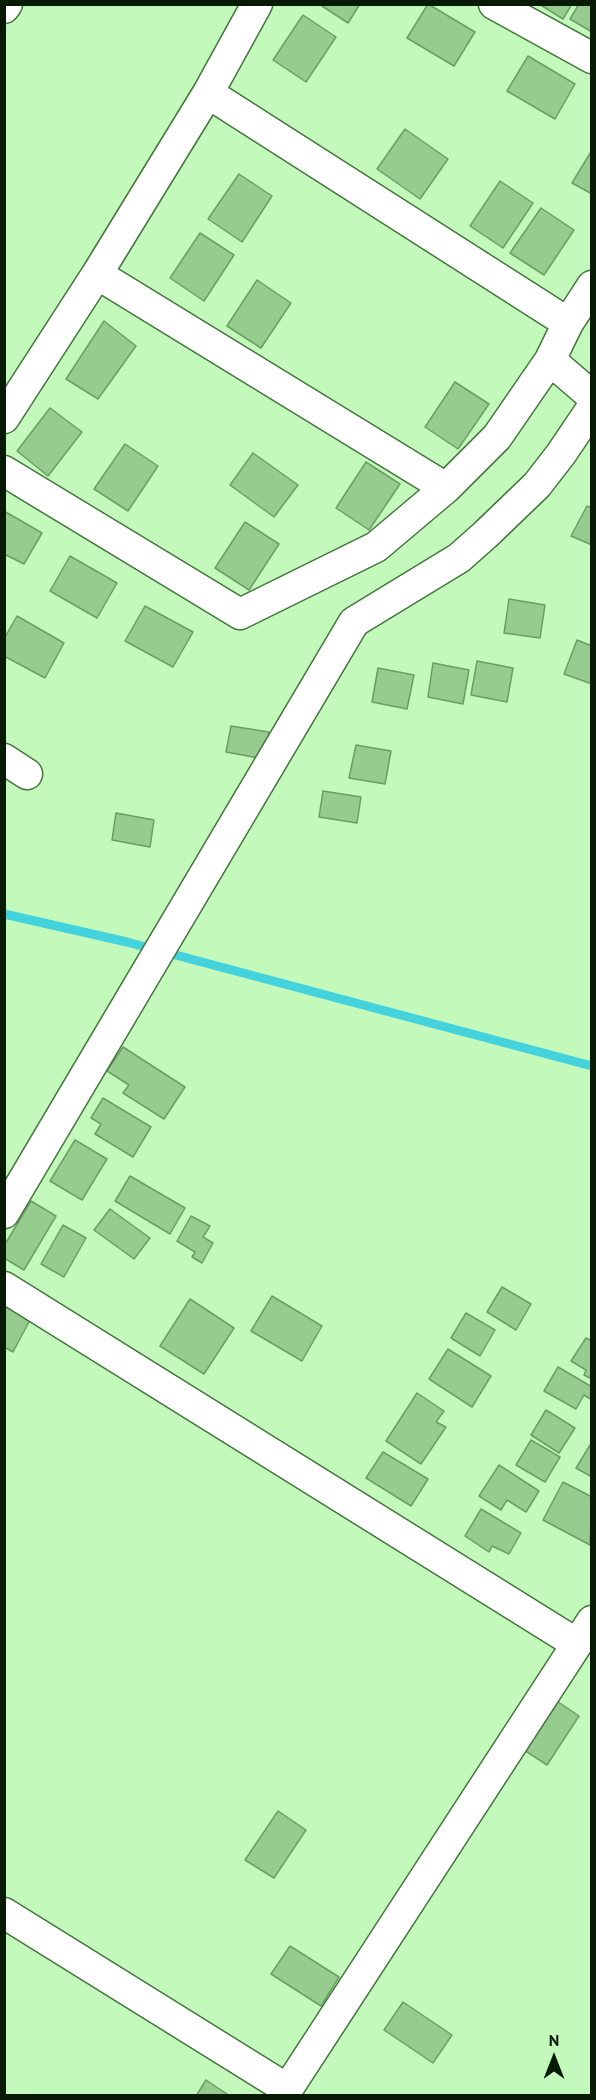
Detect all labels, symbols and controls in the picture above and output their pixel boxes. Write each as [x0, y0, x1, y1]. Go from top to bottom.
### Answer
north arrow [524, 2028, 584, 2088]
text: N [549, 2030, 559, 2050]

